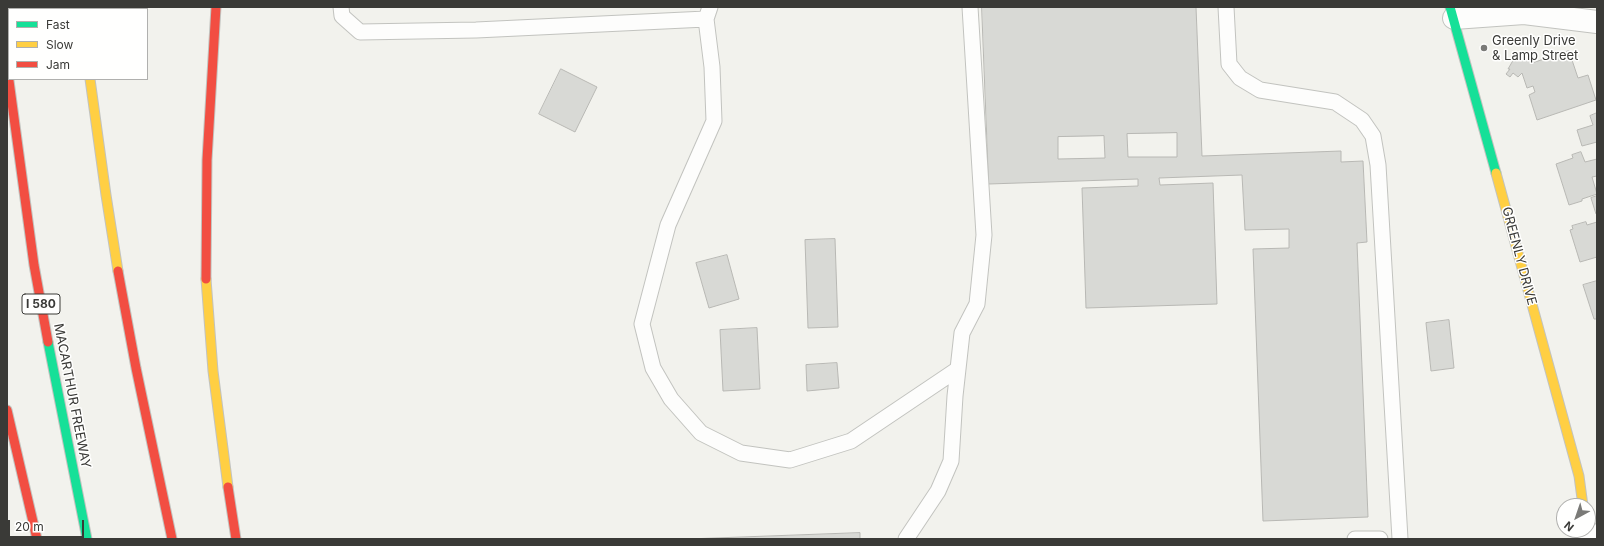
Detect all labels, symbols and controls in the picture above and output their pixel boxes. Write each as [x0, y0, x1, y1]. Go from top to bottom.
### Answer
legend [8, 8, 148, 80]
text: Fast [46, 17, 70, 32]
place label: Greenly Drive & Lamp Street [1492, 33, 1578, 64]
text: Slow [46, 37, 73, 52]
marker: Greenly Drive & Lamp Street [1479, 43, 1489, 53]
text: Jam [46, 57, 70, 72]
street label: GREENLY DRIVE [1498, 205, 1540, 307]
road number: I 580 [22, 294, 60, 314]
street label: MACARTHUR FREEWAY [50, 322, 94, 470]
north arrow [1556, 498, 1596, 538]
scale bar [10, 512, 86, 538]
text: N [1561, 518, 1577, 534]
text: 20 m [15, 519, 44, 534]

